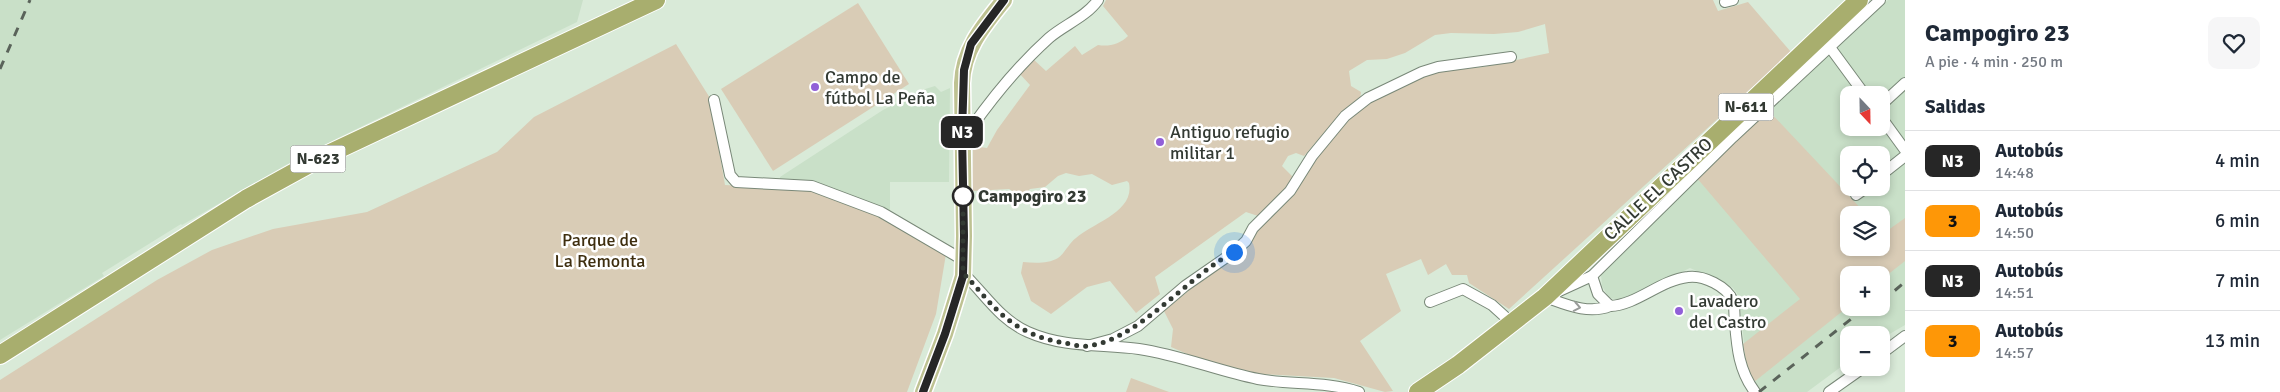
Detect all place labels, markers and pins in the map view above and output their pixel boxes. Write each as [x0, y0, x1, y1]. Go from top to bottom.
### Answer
place label: Campo de fútbol La Peña [825, 66, 935, 109]
marker: Campo de fútbol La Peña [809, 81, 821, 93]
place label: Antiguo refugio militar 1 [1170, 121, 1290, 164]
marker: Antiguo refugio militar 1 [1154, 136, 1166, 148]
marker: Campogiro 23 [952, 185, 974, 207]
place label: Campogiro 23 [978, 185, 1087, 207]
place label: Lavadero del Castro [1689, 290, 1766, 333]
marker: Lavadero del Castro [1673, 305, 1685, 317]

